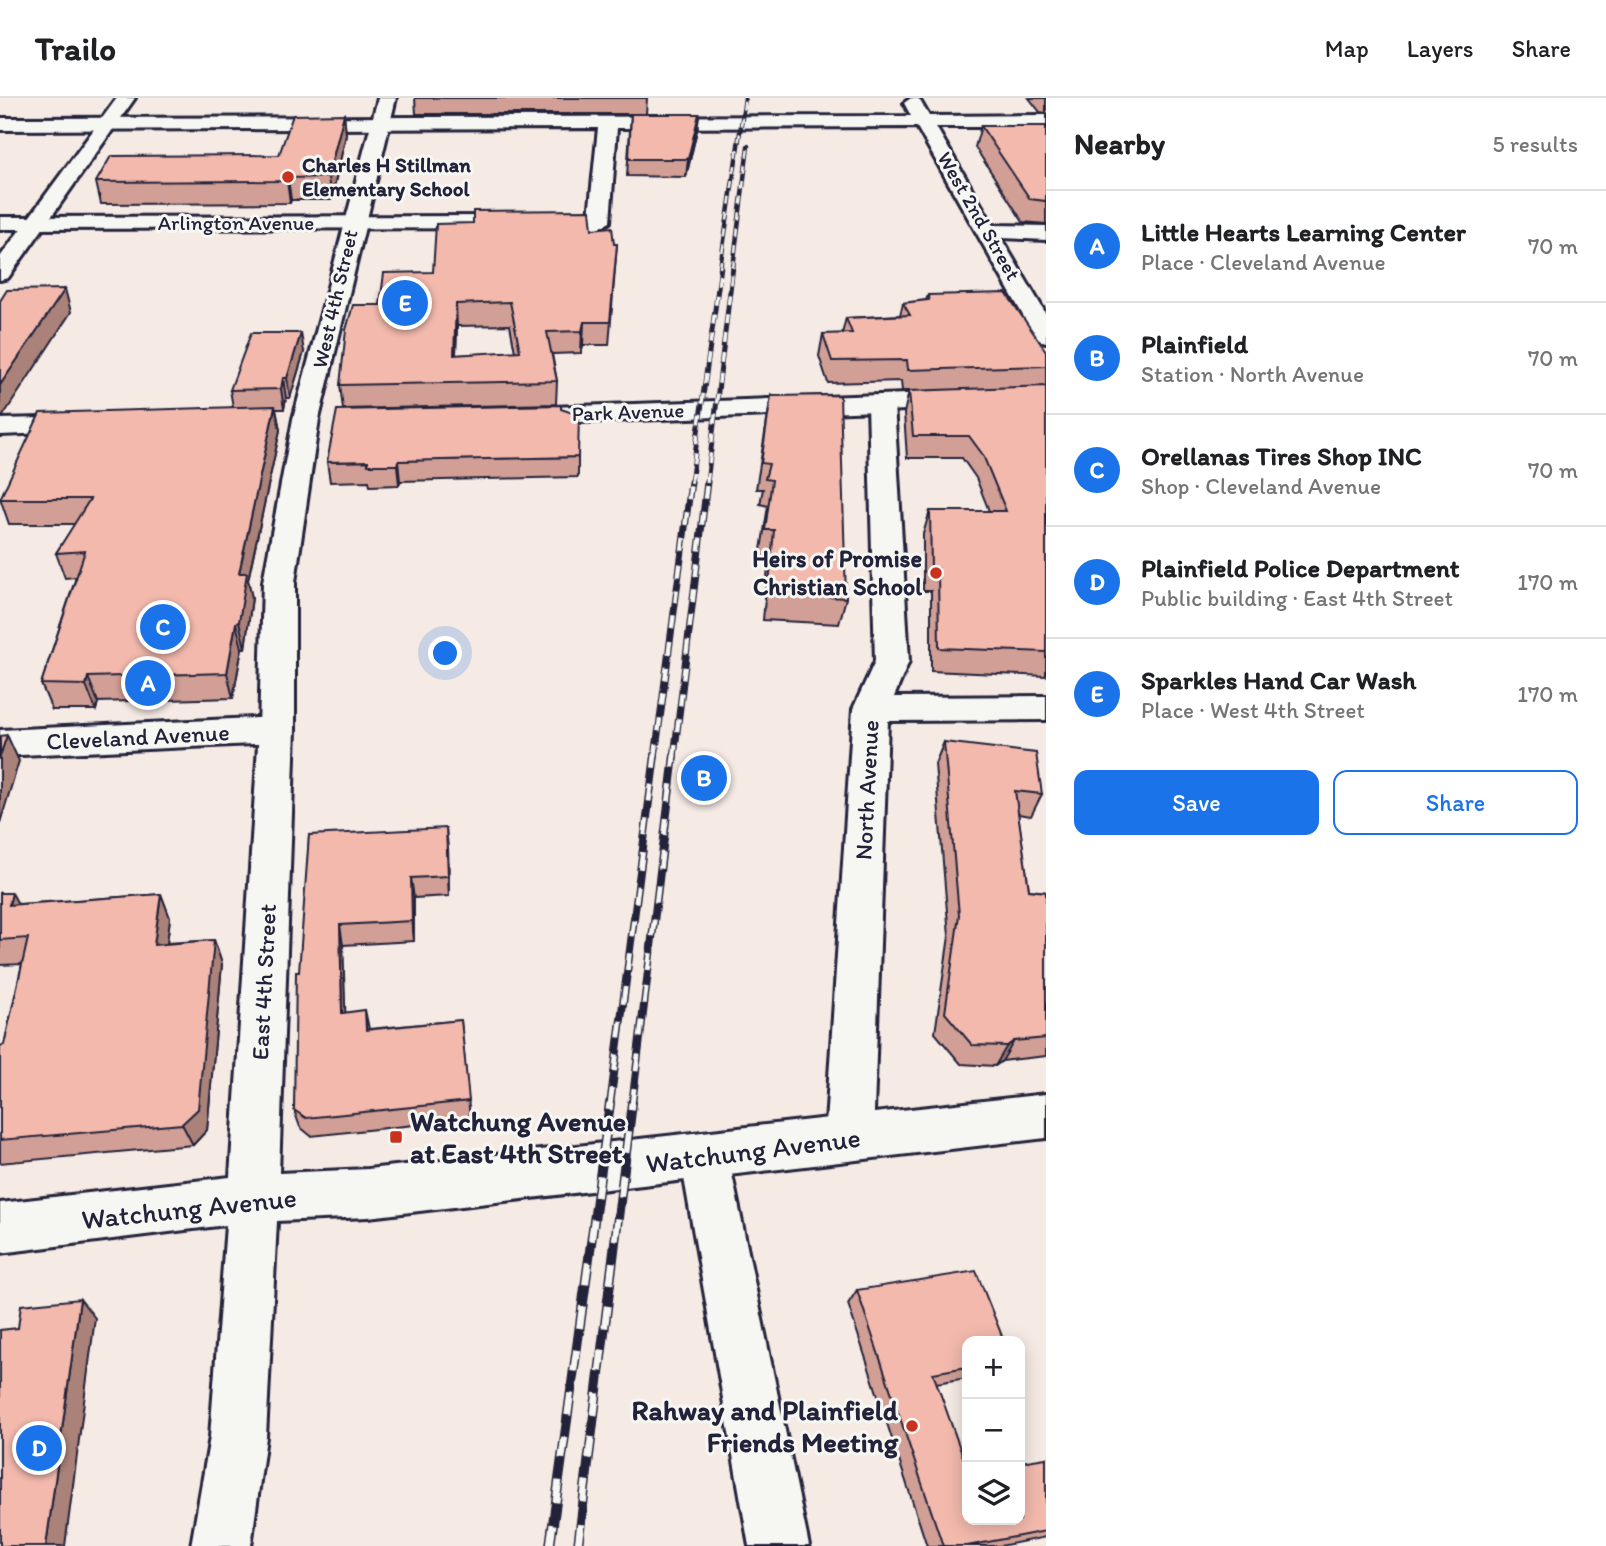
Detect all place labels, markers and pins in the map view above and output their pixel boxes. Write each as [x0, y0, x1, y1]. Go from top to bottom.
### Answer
place label: Charles H Stillman Elementary School [302, 152, 471, 202]
marker: Charles H Stillman Elementary School [280, 169, 296, 185]
pin: E [382, 277, 428, 329]
place label: Heirs of Promise Christian School [752, 544, 922, 601]
marker: Heirs of Promise Christian School [928, 565, 944, 581]
pin: C [140, 601, 186, 653]
pin: A [125, 657, 171, 709]
pin: B [681, 752, 727, 804]
place label: Watchung Avenue at East 4th Street [410, 1104, 626, 1170]
marker: Watchung Avenue at East 4th Street [388, 1129, 404, 1145]
place label: Rahway and Plainfield Friends Meeting [631, 1393, 899, 1459]
marker: Rahway and Plainfield Friends Meeting [904, 1418, 920, 1434]
pin: D [16, 1422, 62, 1474]

